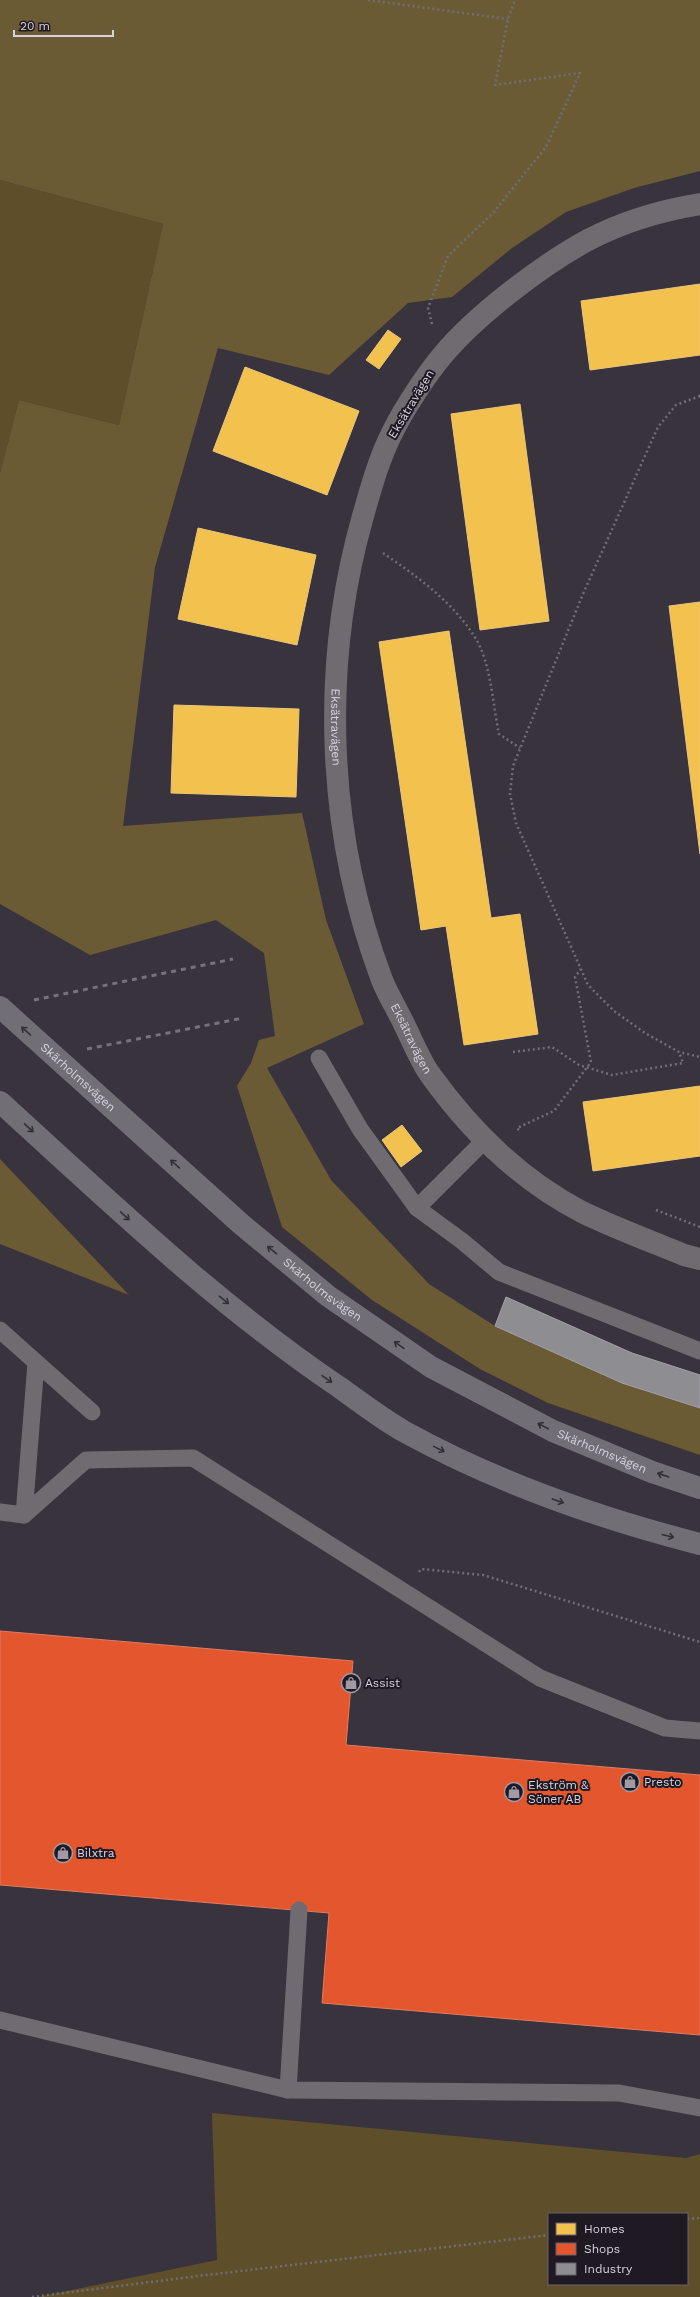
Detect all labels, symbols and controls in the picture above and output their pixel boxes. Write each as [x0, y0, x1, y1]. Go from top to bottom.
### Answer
scale bar [14, 12, 113, 38]
text: 20 m [20, 19, 50, 33]
street label: Eksätravägen [385, 367, 437, 441]
street label: Eksätravägen [328, 688, 344, 766]
street label: Eksätravägen [388, 1001, 435, 1077]
one-way arrow [21, 1026, 31, 1035]
street label: Skärholmsvägen [38, 1040, 118, 1114]
one-way arrow [24, 1123, 34, 1133]
one-way arrow [170, 1159, 180, 1169]
one-way arrow [119, 1211, 129, 1220]
one-way arrow [267, 1245, 278, 1254]
street label: Skärholmsvägen [280, 1255, 365, 1324]
one-way arrow [218, 1295, 229, 1304]
one-way arrow [393, 1341, 404, 1349]
one-way arrow [321, 1375, 332, 1383]
one-way arrow [537, 1421, 549, 1429]
street label: Skärholmsvägen [555, 1426, 649, 1476]
one-way arrow [433, 1445, 445, 1453]
one-way arrow [657, 1471, 669, 1479]
one-way arrow [551, 1497, 563, 1505]
one-way arrow [661, 1533, 674, 1541]
shop icon: Assist [340, 1672, 362, 1694]
place label: Assist [365, 1676, 400, 1690]
shop icon: Presto [619, 1771, 641, 1793]
place label: Presto [644, 1775, 682, 1789]
place label: Ekström & Söner AB [528, 1778, 589, 1806]
shop icon: Ekström & Söner AB [503, 1781, 525, 1803]
shop icon: Bilxtra [52, 1842, 74, 1864]
place label: Bilxtra [77, 1846, 115, 1860]
legend [548, 2213, 688, 2285]
text: Homes [584, 2222, 625, 2236]
text: Shops [584, 2242, 620, 2256]
text: Industry [584, 2262, 633, 2276]

